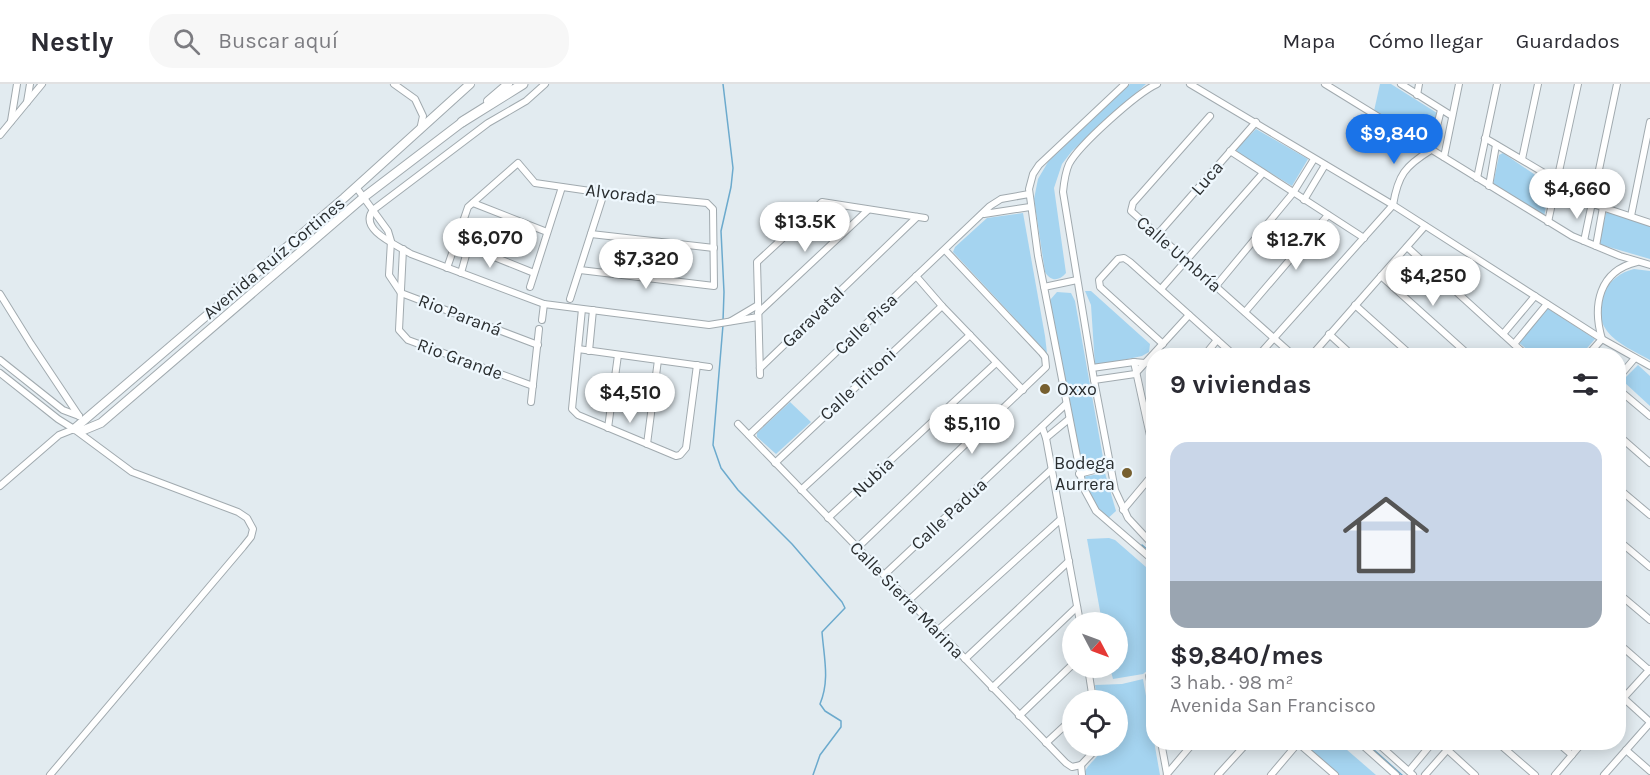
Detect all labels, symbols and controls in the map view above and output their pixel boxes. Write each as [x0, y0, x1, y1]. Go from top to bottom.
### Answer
search box [149, 14, 569, 68]
text: Nestly [30, 25, 113, 58]
icon: search [170, 25, 203, 58]
text: Buscar aquí [218, 28, 338, 54]
text: Mapa [1282, 29, 1336, 53]
text: Cómo llegar [1369, 29, 1483, 53]
text: Guardados [1516, 29, 1620, 53]
pin: $9,840 [1345, 114, 1443, 165]
text: $9,840 [1360, 122, 1428, 145]
street label: Luca [1186, 156, 1228, 200]
pin: $4,660 [1528, 169, 1626, 220]
text: $4,660 [1543, 177, 1611, 200]
street label: Alvorada [584, 179, 658, 209]
street label: Avenida Ruíz Cortines [199, 192, 349, 324]
pin: $13.5K [756, 202, 854, 253]
text: $13.5K [774, 210, 836, 233]
street label: Calle Umbría [1132, 211, 1226, 297]
pin: $6,070 [441, 218, 539, 269]
pin: $12.7K [1247, 220, 1345, 271]
text: $6,070 [457, 226, 523, 249]
text: $12.7K [1266, 228, 1326, 251]
pin: $7,320 [597, 239, 695, 290]
text: $7,320 [613, 247, 679, 270]
pin: $4,250 [1384, 256, 1482, 307]
text: $4,250 [1399, 264, 1467, 287]
street label: Garavatal [777, 282, 849, 352]
street label: Rio Paraná [415, 289, 505, 341]
street label: Calle Pisa [830, 289, 902, 359]
street label: Rio Grande [414, 333, 506, 385]
street label: Calle Tritoni [815, 343, 901, 425]
icon: filters [1569, 368, 1602, 401]
text: 9 viviendas [1170, 369, 1311, 400]
pin: $4,510 [581, 373, 679, 424]
place label: Oxxo [1057, 378, 1097, 400]
text: $4,510 [599, 381, 661, 404]
marker: Oxxo [1038, 382, 1052, 396]
pin: $5,110 [923, 404, 1021, 455]
text: $5,110 [943, 412, 1001, 435]
street label: Nubia [848, 452, 898, 502]
place label: Bodega Aurrera [1054, 452, 1115, 495]
marker: Bodega Aurrera [1120, 466, 1134, 480]
street label: Calle Padua [906, 473, 992, 555]
icon: home [1332, 481, 1440, 589]
street label: Calle Sierra Marina [845, 537, 969, 663]
north arrow [1062, 612, 1128, 678]
map controls [1062, 612, 1128, 756]
text: $9,840/mes [1170, 640, 1324, 671]
text: 3 hab. · 98 m² [1170, 671, 1294, 694]
button: locate [1062, 690, 1128, 756]
text: Avenida San Francisco [1170, 694, 1376, 717]

